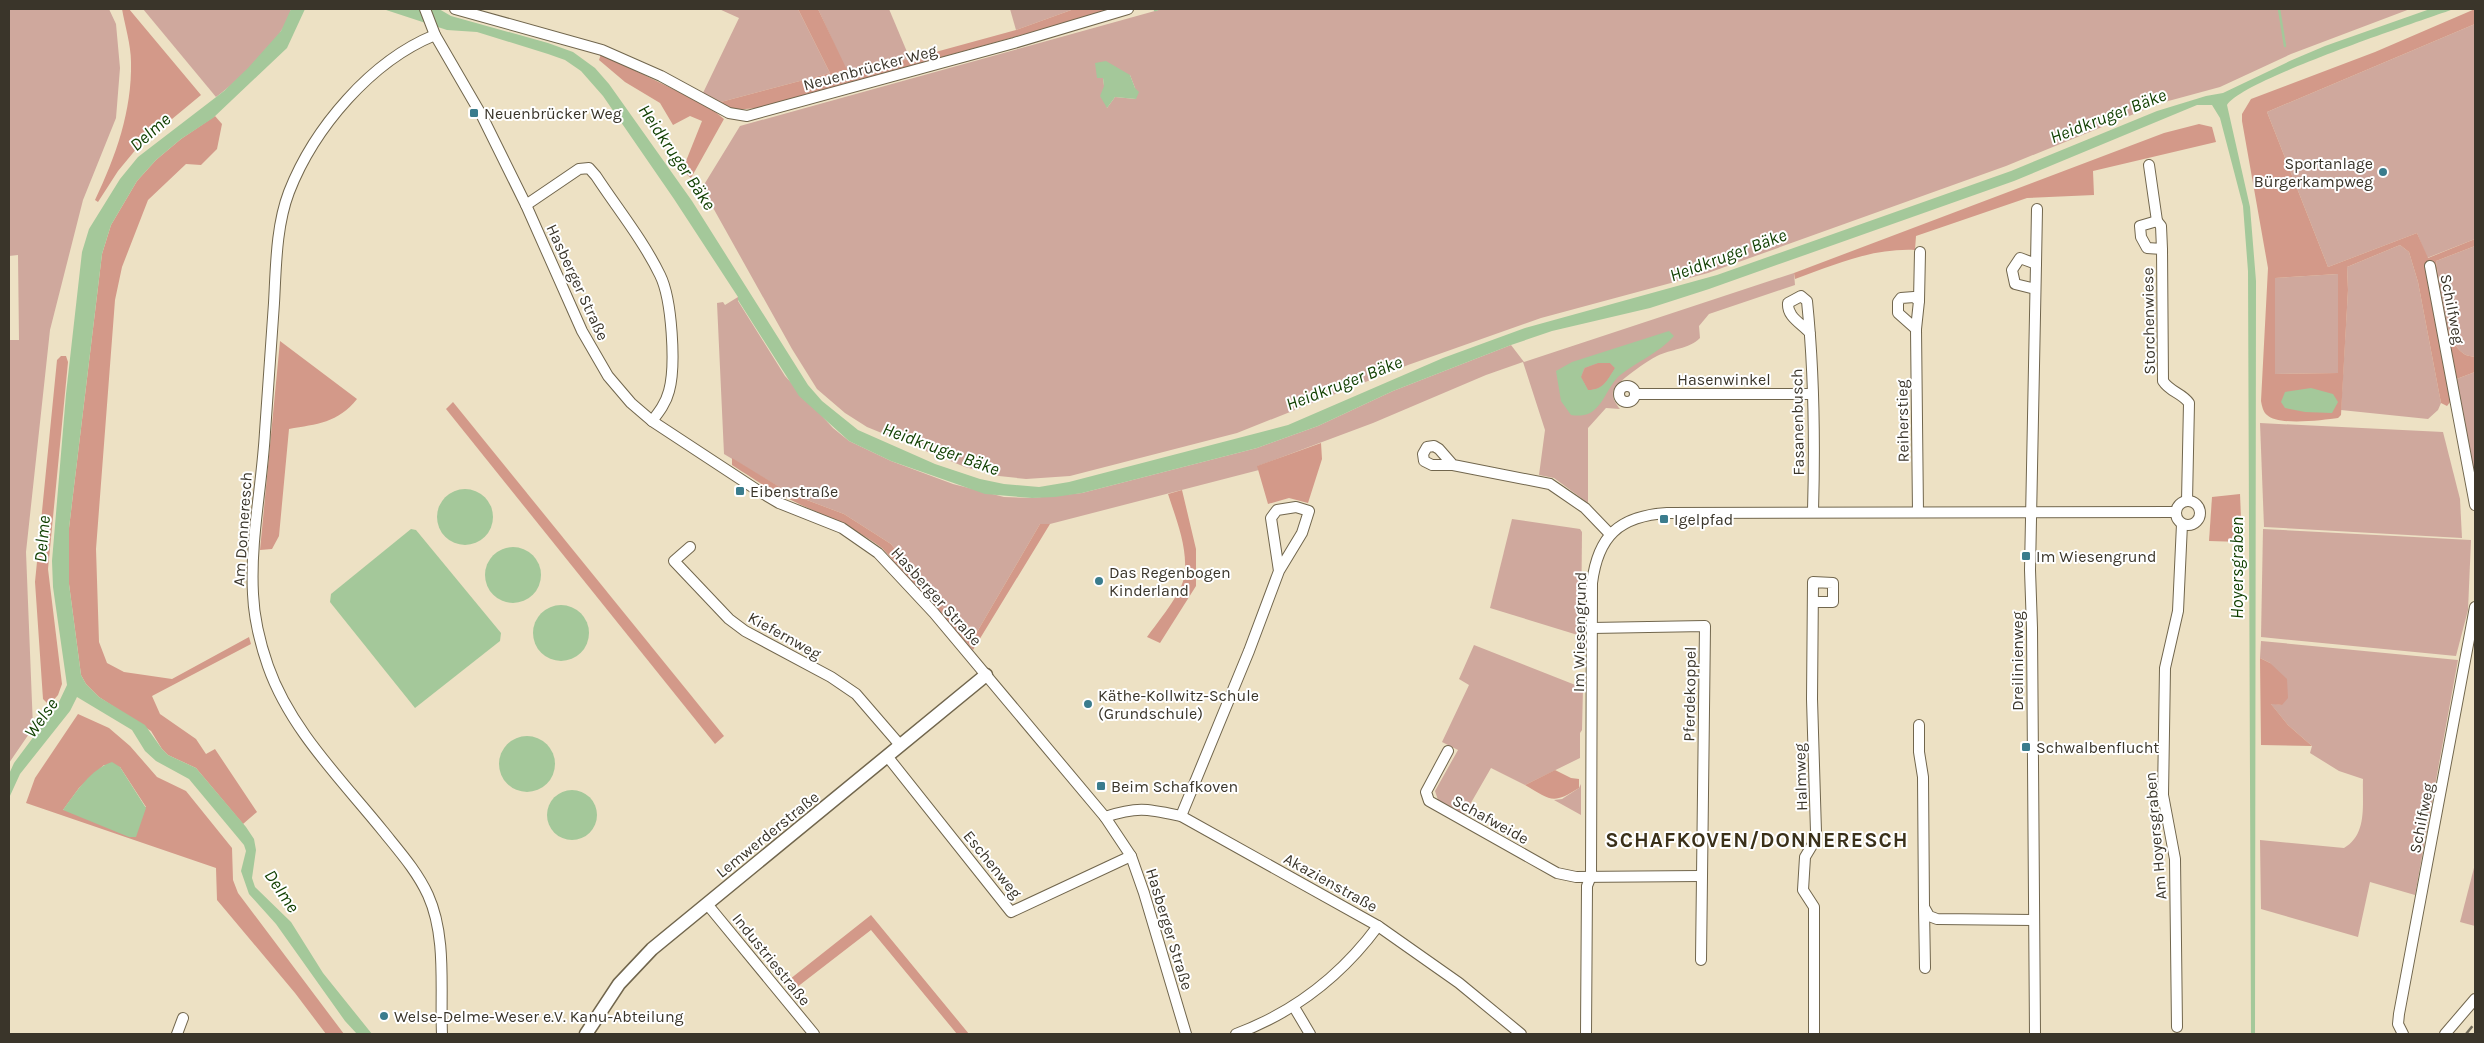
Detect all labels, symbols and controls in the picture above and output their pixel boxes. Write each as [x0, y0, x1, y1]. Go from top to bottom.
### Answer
street label: Neuenbrücker Weg [801, 40, 939, 94]
water label: Heidkruger Bäke [2047, 84, 2169, 148]
water label: Heidkruger Bäke [634, 100, 720, 214]
place label: Neuenbrücker Weg [484, 104, 622, 123]
marker: Neuenbrücker Weg [468, 107, 480, 119]
water label: Delme [125, 108, 175, 156]
place label: Sportanlage Bürgerkampweg [2254, 154, 2373, 191]
marker: Sportanlage Bürgerkampweg [2377, 166, 2389, 178]
street label: Hasberger Straße [542, 221, 613, 343]
water label: Heidkruger Bäke [1666, 224, 1790, 286]
street label: Storchenwiese [2138, 267, 2159, 375]
street label: Schilfweg [2436, 272, 2469, 346]
water label: Heidkruger Bäke [1283, 351, 1405, 415]
street label: Fasanenbusch [1787, 368, 1808, 476]
street label: Hasenwinkel [1677, 370, 1771, 389]
street label: Reiherstieg [1892, 379, 1913, 463]
water label: Heidkruger Bäke [879, 418, 1003, 480]
street label: Am Donneresch [229, 471, 256, 587]
place label: Eibenstraße [750, 482, 838, 501]
marker: Eibenstraße [734, 485, 746, 497]
place label: Igelpfad [1674, 510, 1733, 529]
marker: Igelpfad [1658, 513, 1670, 525]
water label: Delme [29, 515, 55, 563]
water label: Hoyersgraben [2226, 517, 2248, 619]
street label: Hasberger Straße [887, 543, 986, 650]
place label: Im Wiesengrund [2036, 547, 2156, 566]
marker: Im Wiesengrund [2020, 550, 2032, 562]
place label: Das Regenbogen Kinderland [1109, 563, 1231, 600]
street label: Im Wiesengrund [1569, 572, 1590, 692]
marker: Das Regenbogen Kinderland [1093, 575, 1105, 587]
street label: Kiefernweg [745, 608, 825, 663]
street label: Dreilinienweg [2008, 611, 2027, 711]
street label: Pferdekoppel [1679, 646, 1700, 742]
place label: Käthe-Kollwitz-Schule (Grundschule) [1098, 686, 1259, 723]
water label: Welse [19, 694, 63, 742]
marker: Käthe-Kollwitz-Schule (Grundschule) [1082, 698, 1094, 710]
place label: Schwalbenflucht [2036, 738, 2159, 757]
marker: Schwalbenflucht [2020, 741, 2032, 753]
street label: Halmweg [1790, 743, 1811, 811]
street label: Am Hoyersgraben [2140, 771, 2171, 901]
place label: Beim Schafkoven [1111, 777, 1238, 796]
marker: Beim Schafkoven [1095, 780, 1107, 792]
street label: Schilfweg [2405, 781, 2438, 855]
street label: Lemwerderstraße [712, 787, 823, 882]
street label: Schafweide [1449, 791, 1532, 848]
street label: Eschenweg [959, 826, 1026, 902]
district label: SCHAFKOVEN/DONNERESCH [1605, 828, 1909, 852]
street label: Akazienstraße [1281, 849, 1381, 916]
water label: Delme [260, 865, 304, 917]
street label: Hasberger Straße [1142, 866, 1197, 992]
street label: Industriestraße [728, 909, 815, 1009]
place label: Welse-Delme-Weser e.V. Kanu-Abteilung [394, 1007, 684, 1026]
marker: Welse-Delme-Weser e.V. Kanu-Abteilung [378, 1010, 390, 1022]

